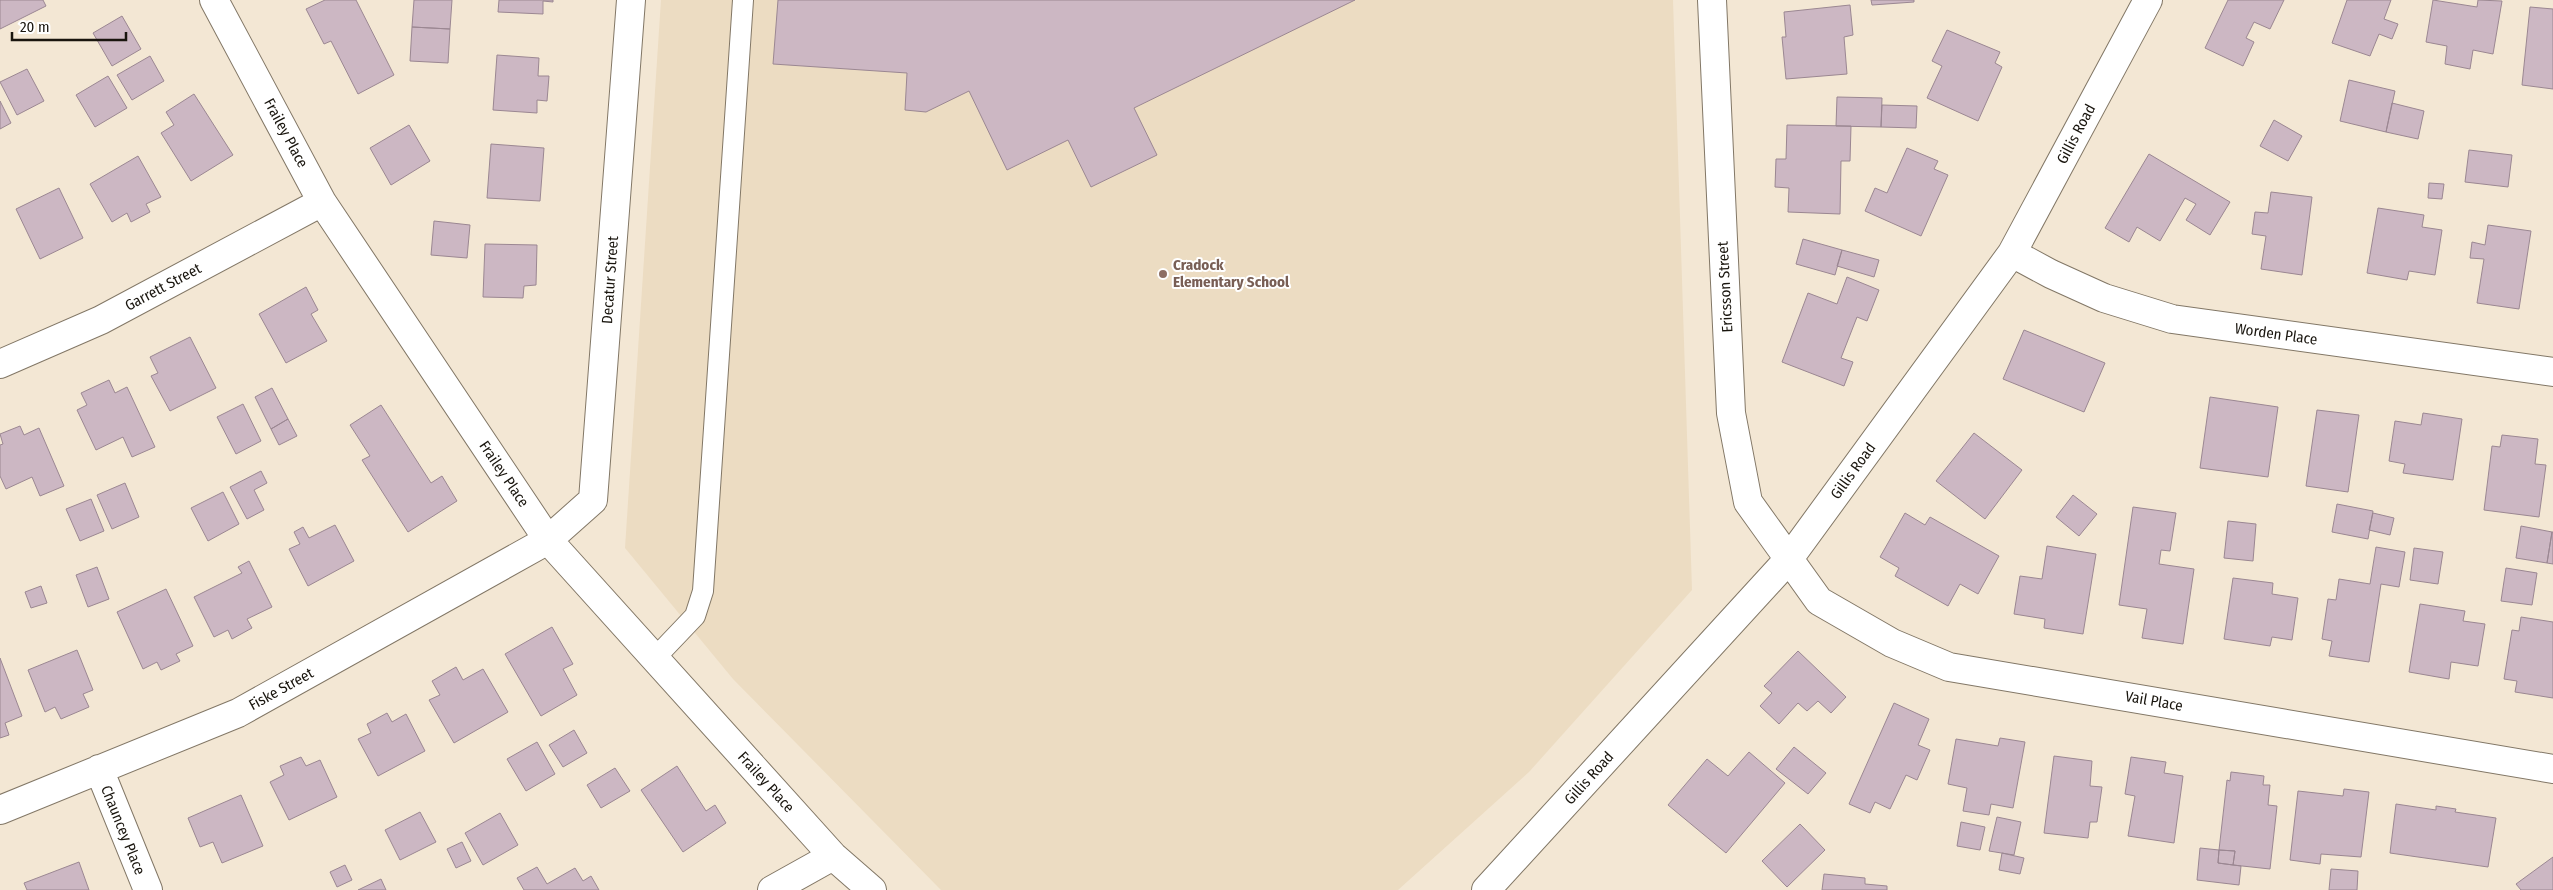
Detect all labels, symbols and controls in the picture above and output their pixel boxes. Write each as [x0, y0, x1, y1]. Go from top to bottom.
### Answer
scale bar [12, 10, 126, 42]
text: 20 m [20, 18, 50, 36]
street label: Frailey Place [260, 95, 312, 171]
street label: Gillis Road [2053, 101, 2099, 167]
street label: Decatur Street [598, 235, 622, 325]
street label: Ericsson Street [1714, 241, 1736, 333]
place label: Cradock Elementary School [1173, 256, 1290, 291]
street label: Garrett Street [122, 259, 204, 315]
marker: Cradock Elementary School [1157, 268, 1169, 280]
street label: Worden Place [2234, 319, 2318, 349]
street label: Frailey Place [475, 438, 533, 510]
street label: Gillis Road [1827, 439, 1879, 503]
street label: Fiske Street [246, 664, 316, 714]
street label: Vail Place [2124, 687, 2184, 715]
street label: Frailey Place [734, 748, 798, 816]
street label: Gillis Road [1561, 748, 1617, 808]
street label: Chauncey Place [97, 783, 149, 877]

